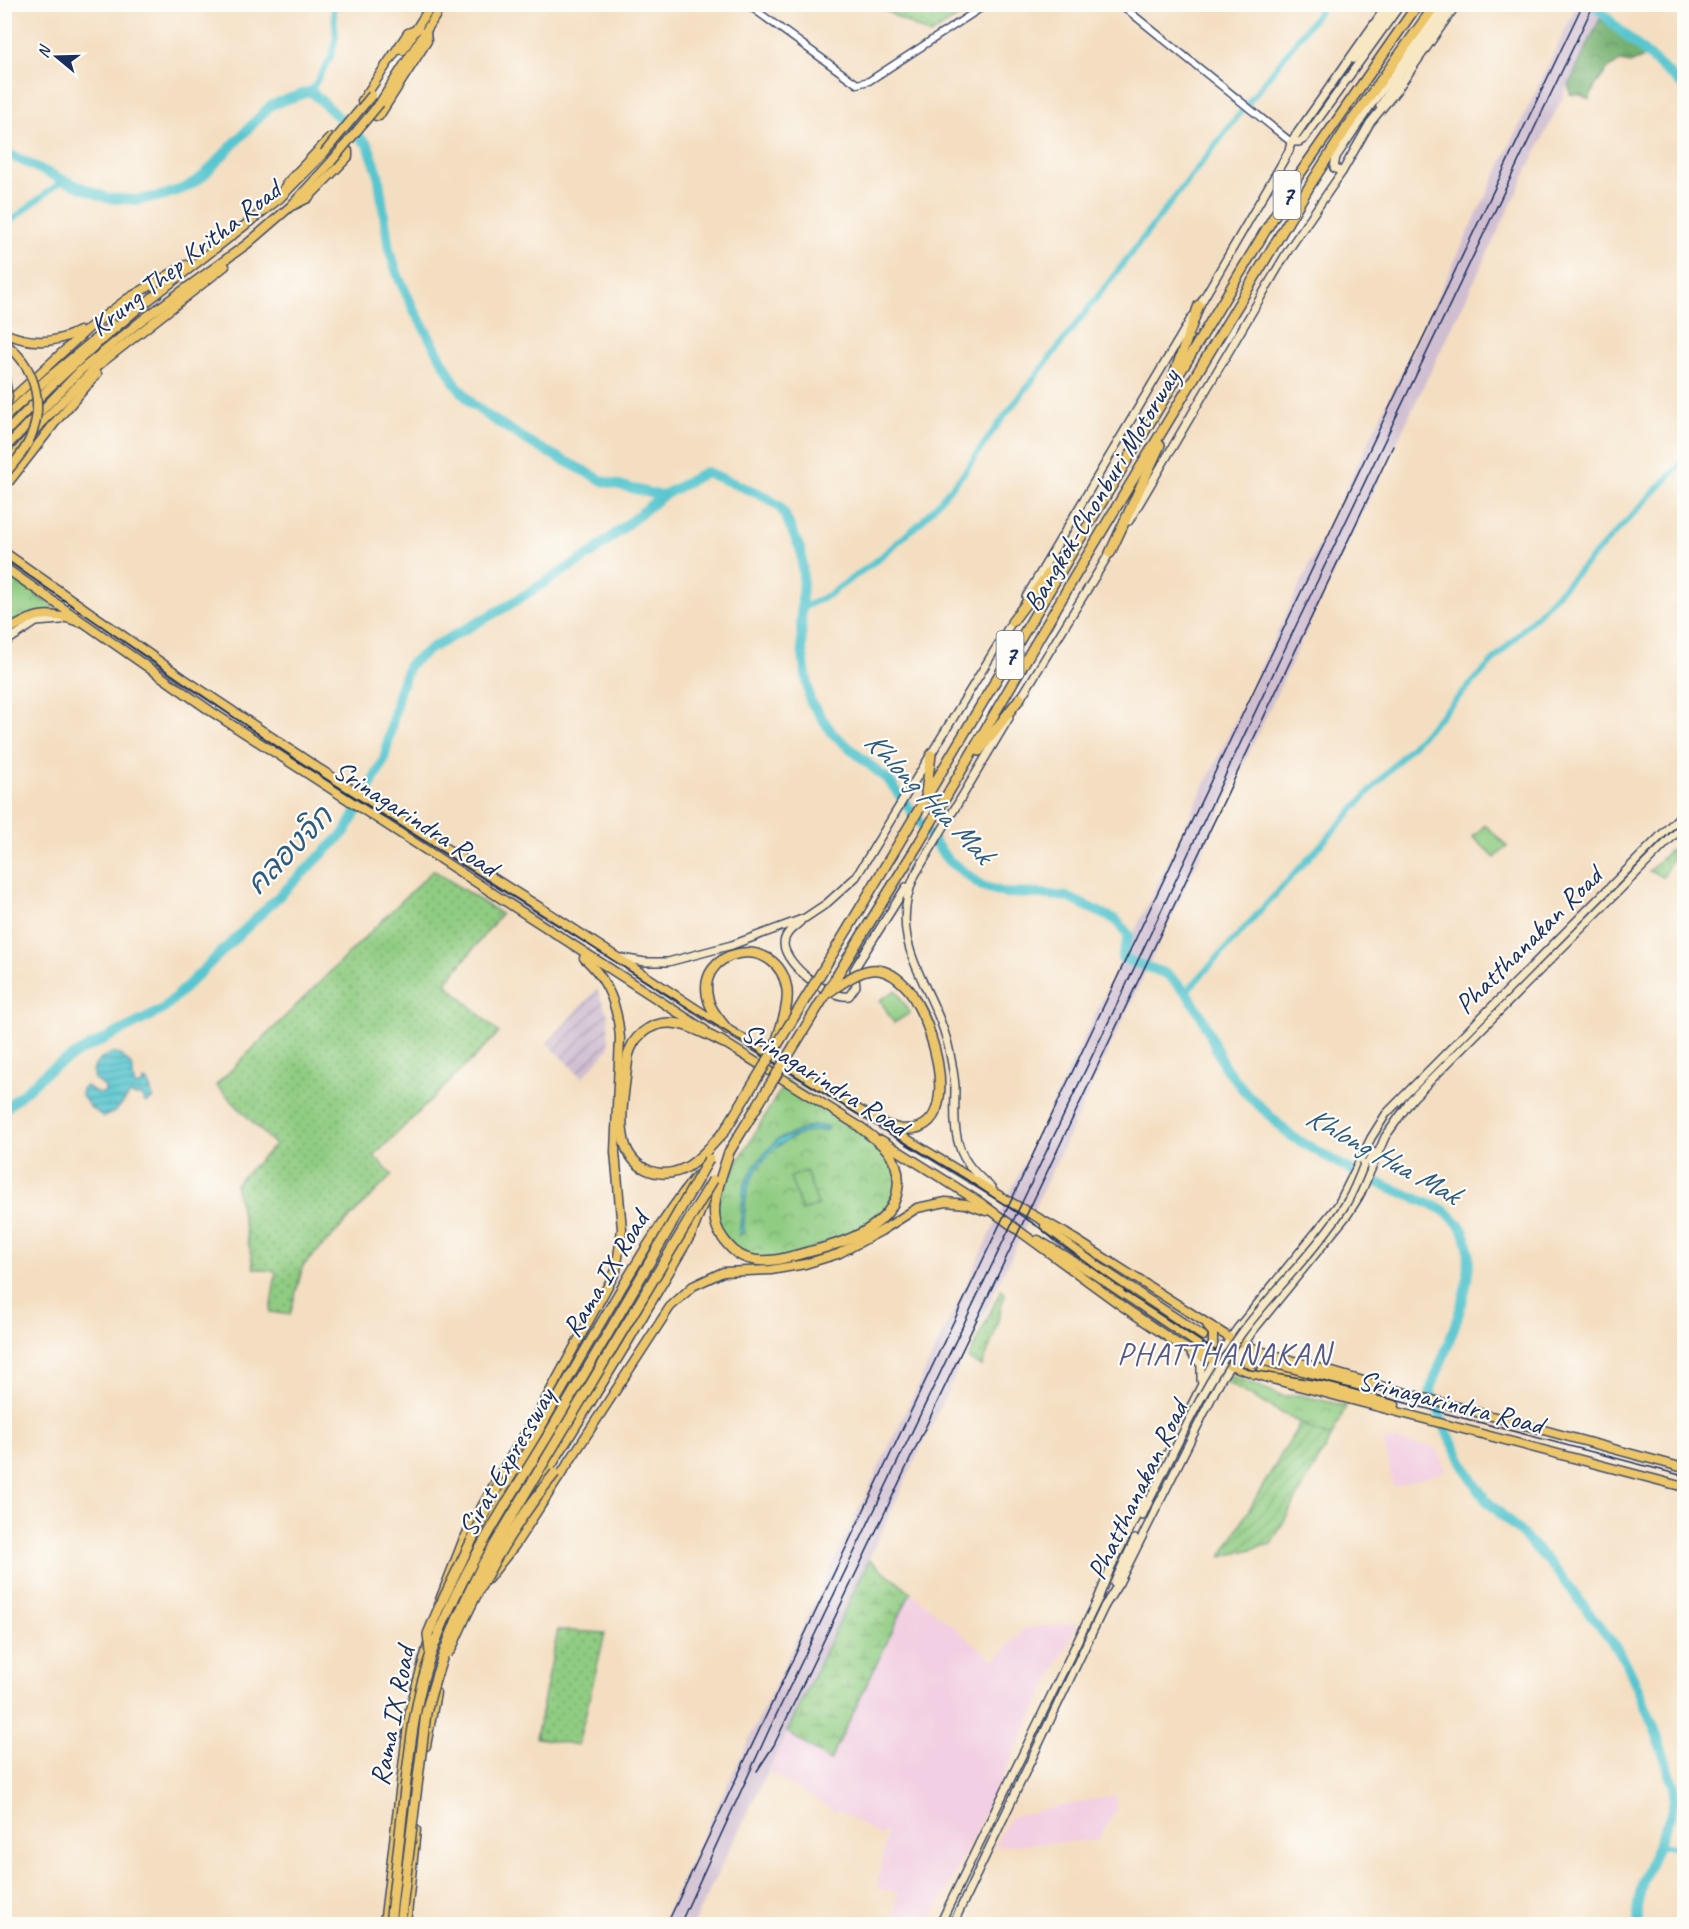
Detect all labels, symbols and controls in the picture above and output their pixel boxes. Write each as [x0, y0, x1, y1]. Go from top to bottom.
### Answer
north arrow [27, 27, 87, 87]
text: N [33, 42, 56, 60]
street label: Krung Thep Kritha Road [82, 170, 291, 344]
road number: 7 [1274, 171, 1300, 219]
street label: Bangkok-Chonburi Motorway [1015, 360, 1189, 618]
road number: 7 [996, 631, 1024, 679]
water label: Khlong Hua Mak [856, 723, 1005, 875]
street label: Srinagarindra Road [327, 752, 508, 886]
water label: คลองจิก [238, 797, 341, 902]
street label: Phatthanakan Road [1447, 856, 1612, 1021]
street label: Srinagarindra Road [736, 1014, 918, 1146]
water label: Khlong Hua Mak [1300, 1097, 1471, 1215]
street label: Rama IX Road [554, 1201, 658, 1343]
district label: PHATTHANAKAN [1117, 1333, 1334, 1374]
street label: Srinagarindra Road [1355, 1362, 1551, 1443]
street label: Sirat Expressway [450, 1380, 564, 1542]
street label: Phatthanakan Road [1079, 1391, 1197, 1585]
street label: Rama IX Road [361, 1640, 423, 1788]

